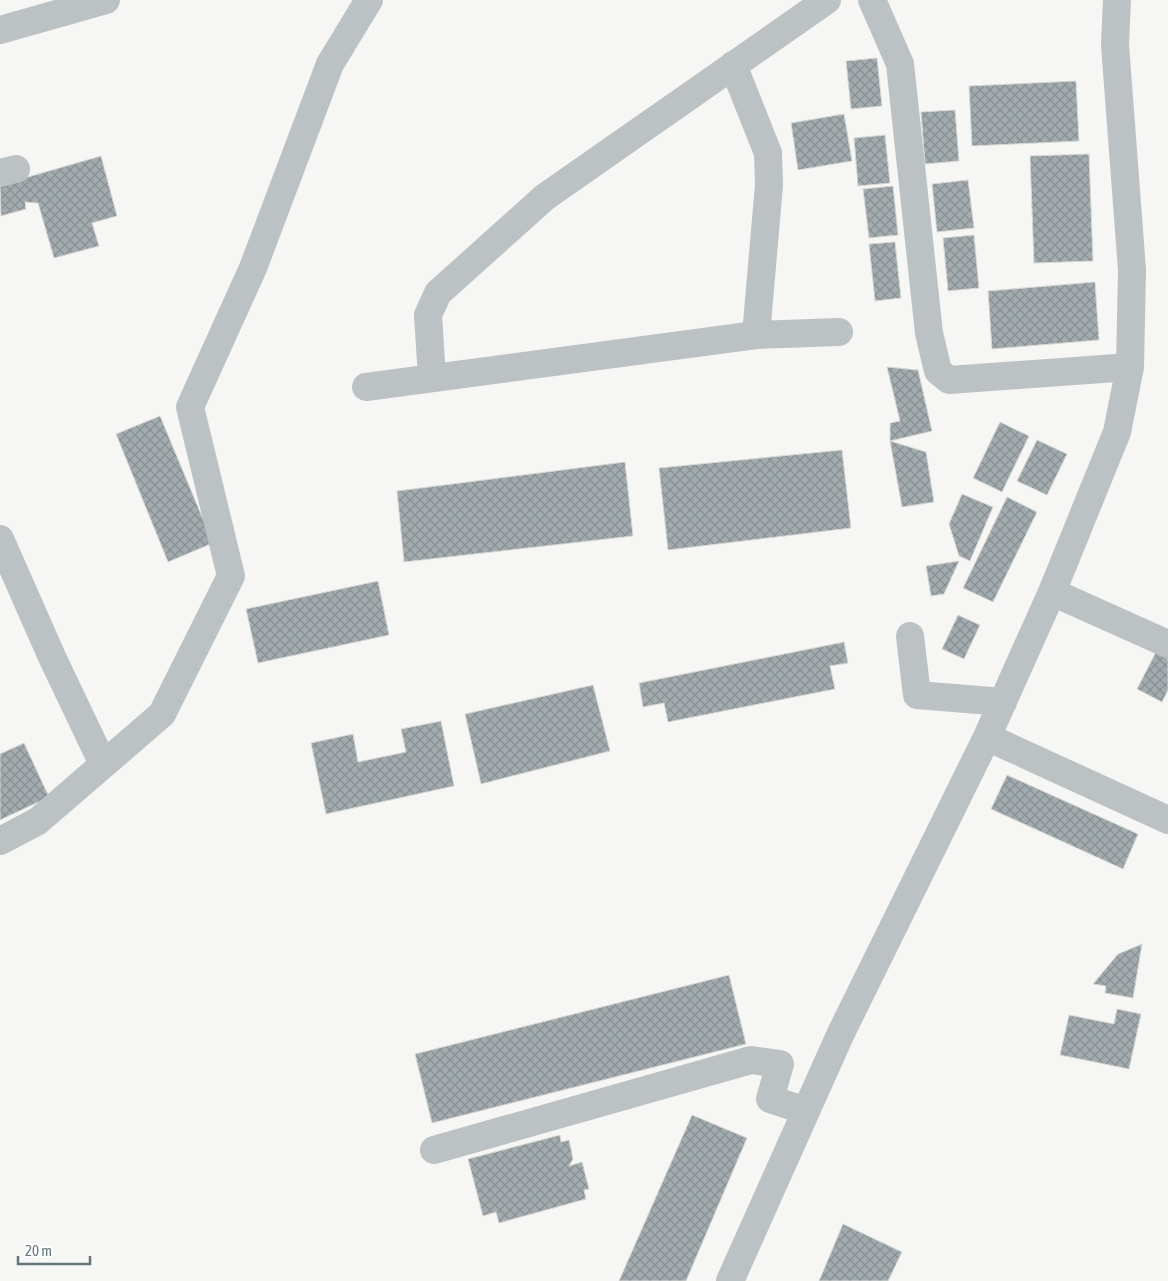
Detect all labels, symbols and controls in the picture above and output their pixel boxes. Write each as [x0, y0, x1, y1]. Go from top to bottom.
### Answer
scale bar [18, 1234, 90, 1266]
text: 20 m [25, 1242, 52, 1259]

